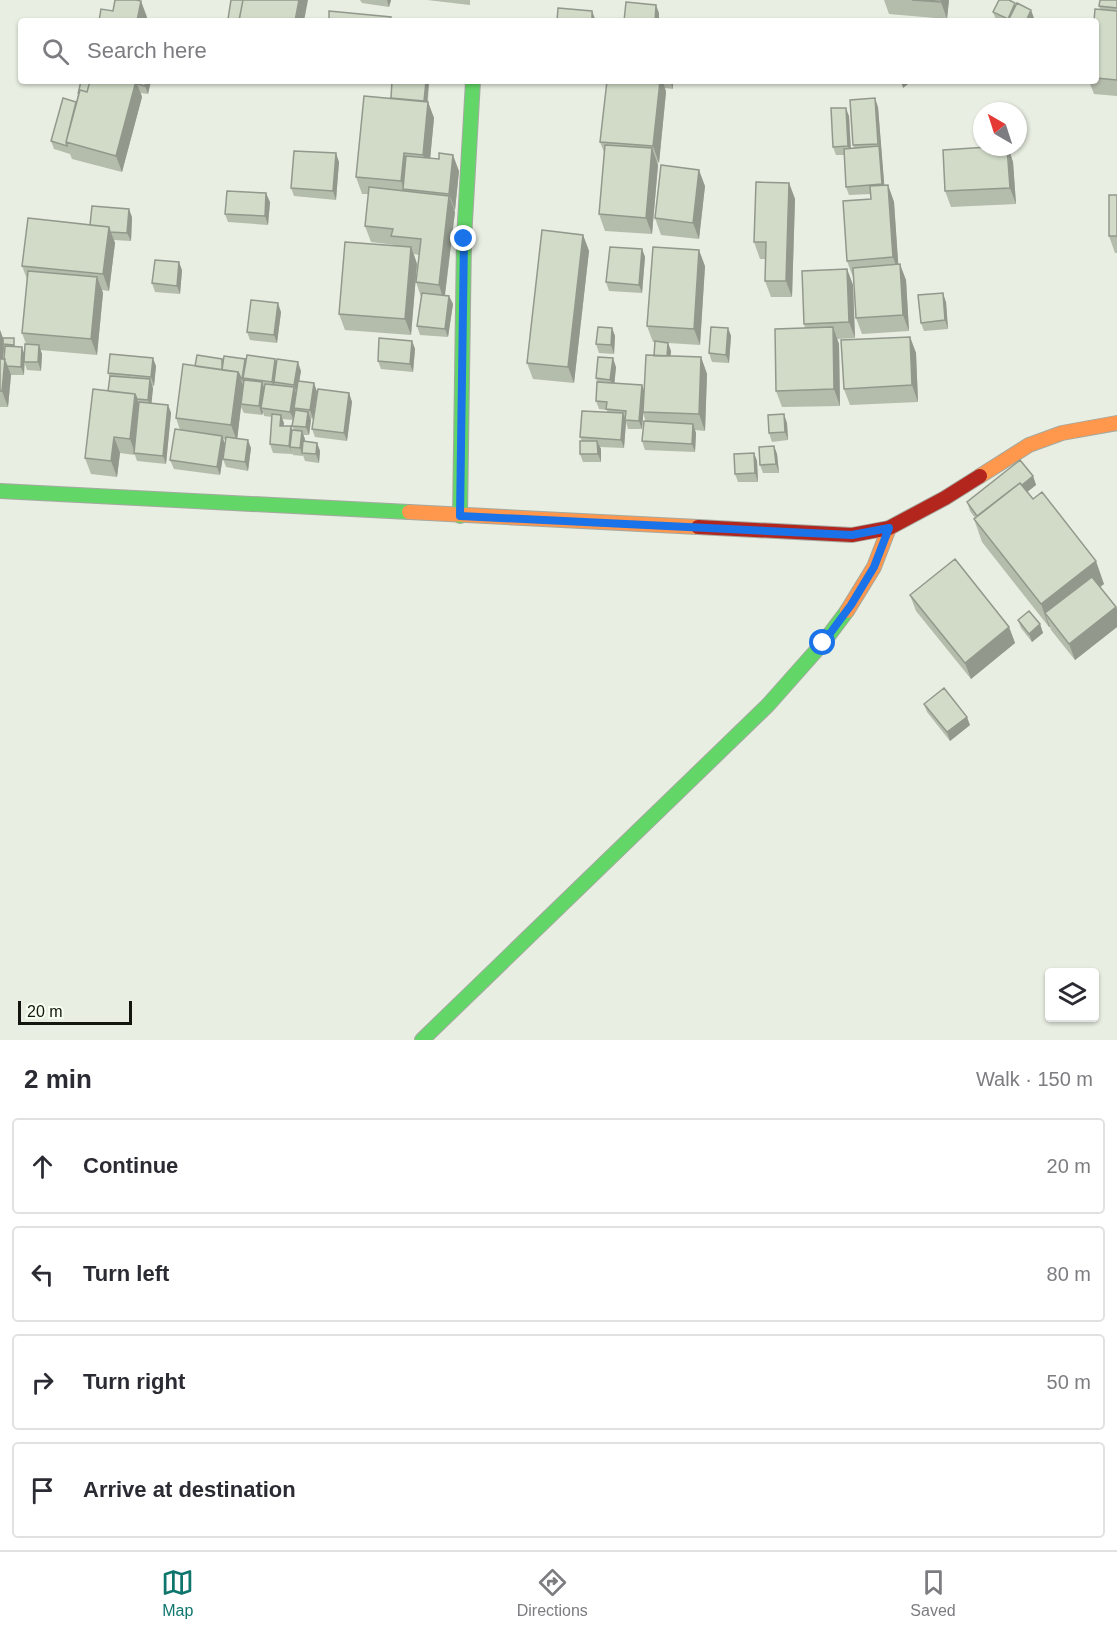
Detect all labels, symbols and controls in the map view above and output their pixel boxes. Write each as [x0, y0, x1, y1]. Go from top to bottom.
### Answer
search box [18, 18, 1099, 84]
icon: search [39, 35, 72, 68]
text: Search here [87, 38, 207, 63]
north arrow [973, 102, 1027, 156]
route end [450, 225, 476, 251]
route start [809, 629, 835, 655]
map controls [1045, 968, 1099, 1022]
button: layers [1045, 968, 1099, 1022]
scale bar [18, 998, 132, 1025]
text: 20 m [27, 1003, 63, 1020]
text: 2 min [24, 1064, 92, 1094]
text: Walk · 150 m [976, 1068, 1093, 1090]
icon: ahead [26, 1150, 59, 1183]
text: Continue [83, 1153, 178, 1178]
text: 20 m [1047, 1155, 1091, 1177]
icon: left [26, 1258, 59, 1291]
text: Turn left [83, 1261, 169, 1286]
text: 80 m [1047, 1263, 1091, 1285]
icon: right [26, 1366, 59, 1399]
text: Turn right [83, 1369, 185, 1394]
text: 50 m [1047, 1371, 1091, 1393]
icon: arrive [26, 1474, 59, 1507]
text: Arrive at destination [83, 1477, 296, 1502]
tab: Map [161, 1566, 194, 1620]
tab: Directions [517, 1566, 588, 1620]
tab: Saved [910, 1566, 956, 1620]

